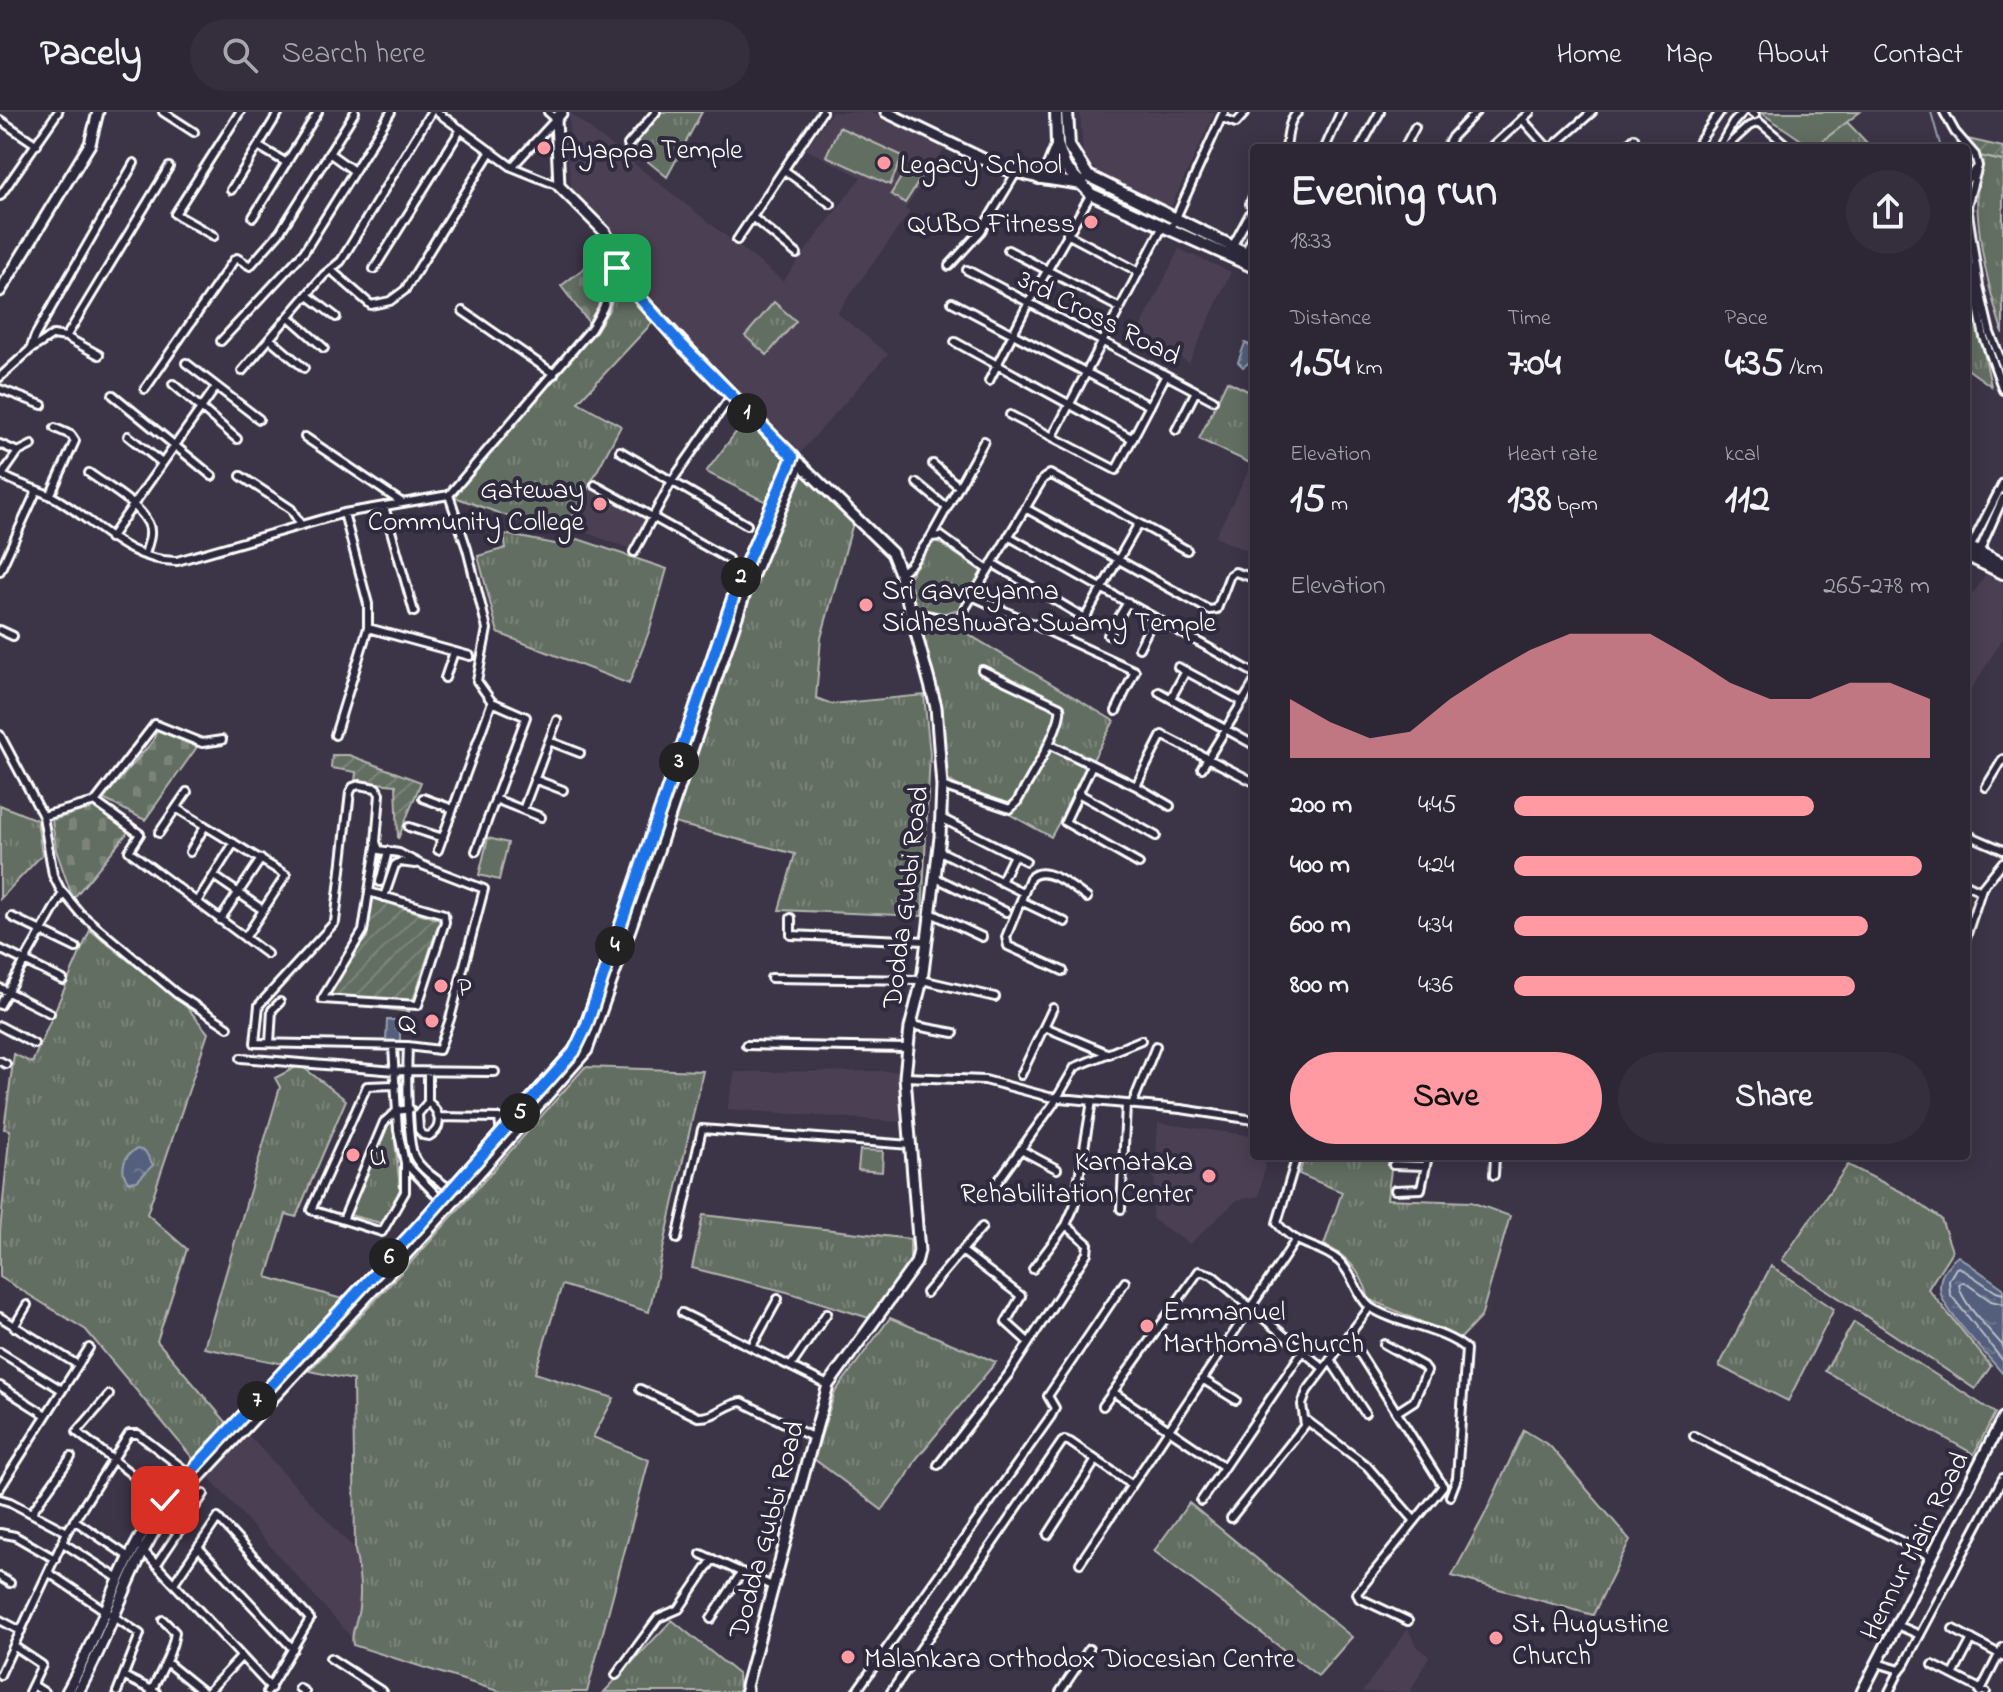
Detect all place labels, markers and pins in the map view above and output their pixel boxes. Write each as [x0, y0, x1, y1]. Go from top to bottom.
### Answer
place label: Ayappa Temple [560, 131, 743, 172]
marker: Ayappa Temple [535, 139, 553, 157]
place label: Legacy School [900, 146, 1062, 187]
marker: Legacy School [875, 154, 893, 172]
place label: QUBO Fitness [908, 205, 1075, 246]
marker: QUBO Fitness [1082, 213, 1100, 231]
pin [583, 234, 651, 302]
pin: 1 [727, 393, 767, 433]
place label: Gateway Community College [368, 471, 584, 544]
marker: Gateway Community College [591, 495, 609, 513]
pin: 2 [721, 557, 761, 597]
place label: Sri Gavreyanna Sidheshwara Swamy Temple [882, 572, 1217, 645]
marker: Sri Gavreyanna Sidheshwara Swamy Temple [857, 596, 875, 614]
pin: 3 [659, 742, 699, 782]
pin: 4 [595, 926, 635, 966]
place label: P [457, 969, 472, 1010]
marker: P [432, 977, 450, 995]
place label: Q [398, 1004, 417, 1045]
marker: Q [423, 1012, 441, 1030]
pin: 5 [500, 1093, 540, 1133]
place label: U [369, 1138, 387, 1179]
place label: Karnataka Rehabilitation Center [960, 1143, 1193, 1216]
marker: U [344, 1146, 362, 1164]
marker: Karnataka Rehabilitation Center [1200, 1167, 1218, 1185]
pin: 6 [369, 1238, 409, 1278]
place label: Emmanuel Marthoma Church [1163, 1293, 1364, 1366]
marker: Emmanuel Marthoma Church [1138, 1317, 1156, 1335]
pin: 7 [237, 1381, 277, 1421]
pin [131, 1466, 199, 1534]
place label: St. Augustine Church [1512, 1605, 1669, 1678]
marker: St. Augustine Church [1487, 1629, 1505, 1647]
place label: Malankara Orthodox Diocesian Centre [864, 1640, 1295, 1681]
marker: Malankara Orthodox Diocesian Centre [839, 1648, 857, 1666]

